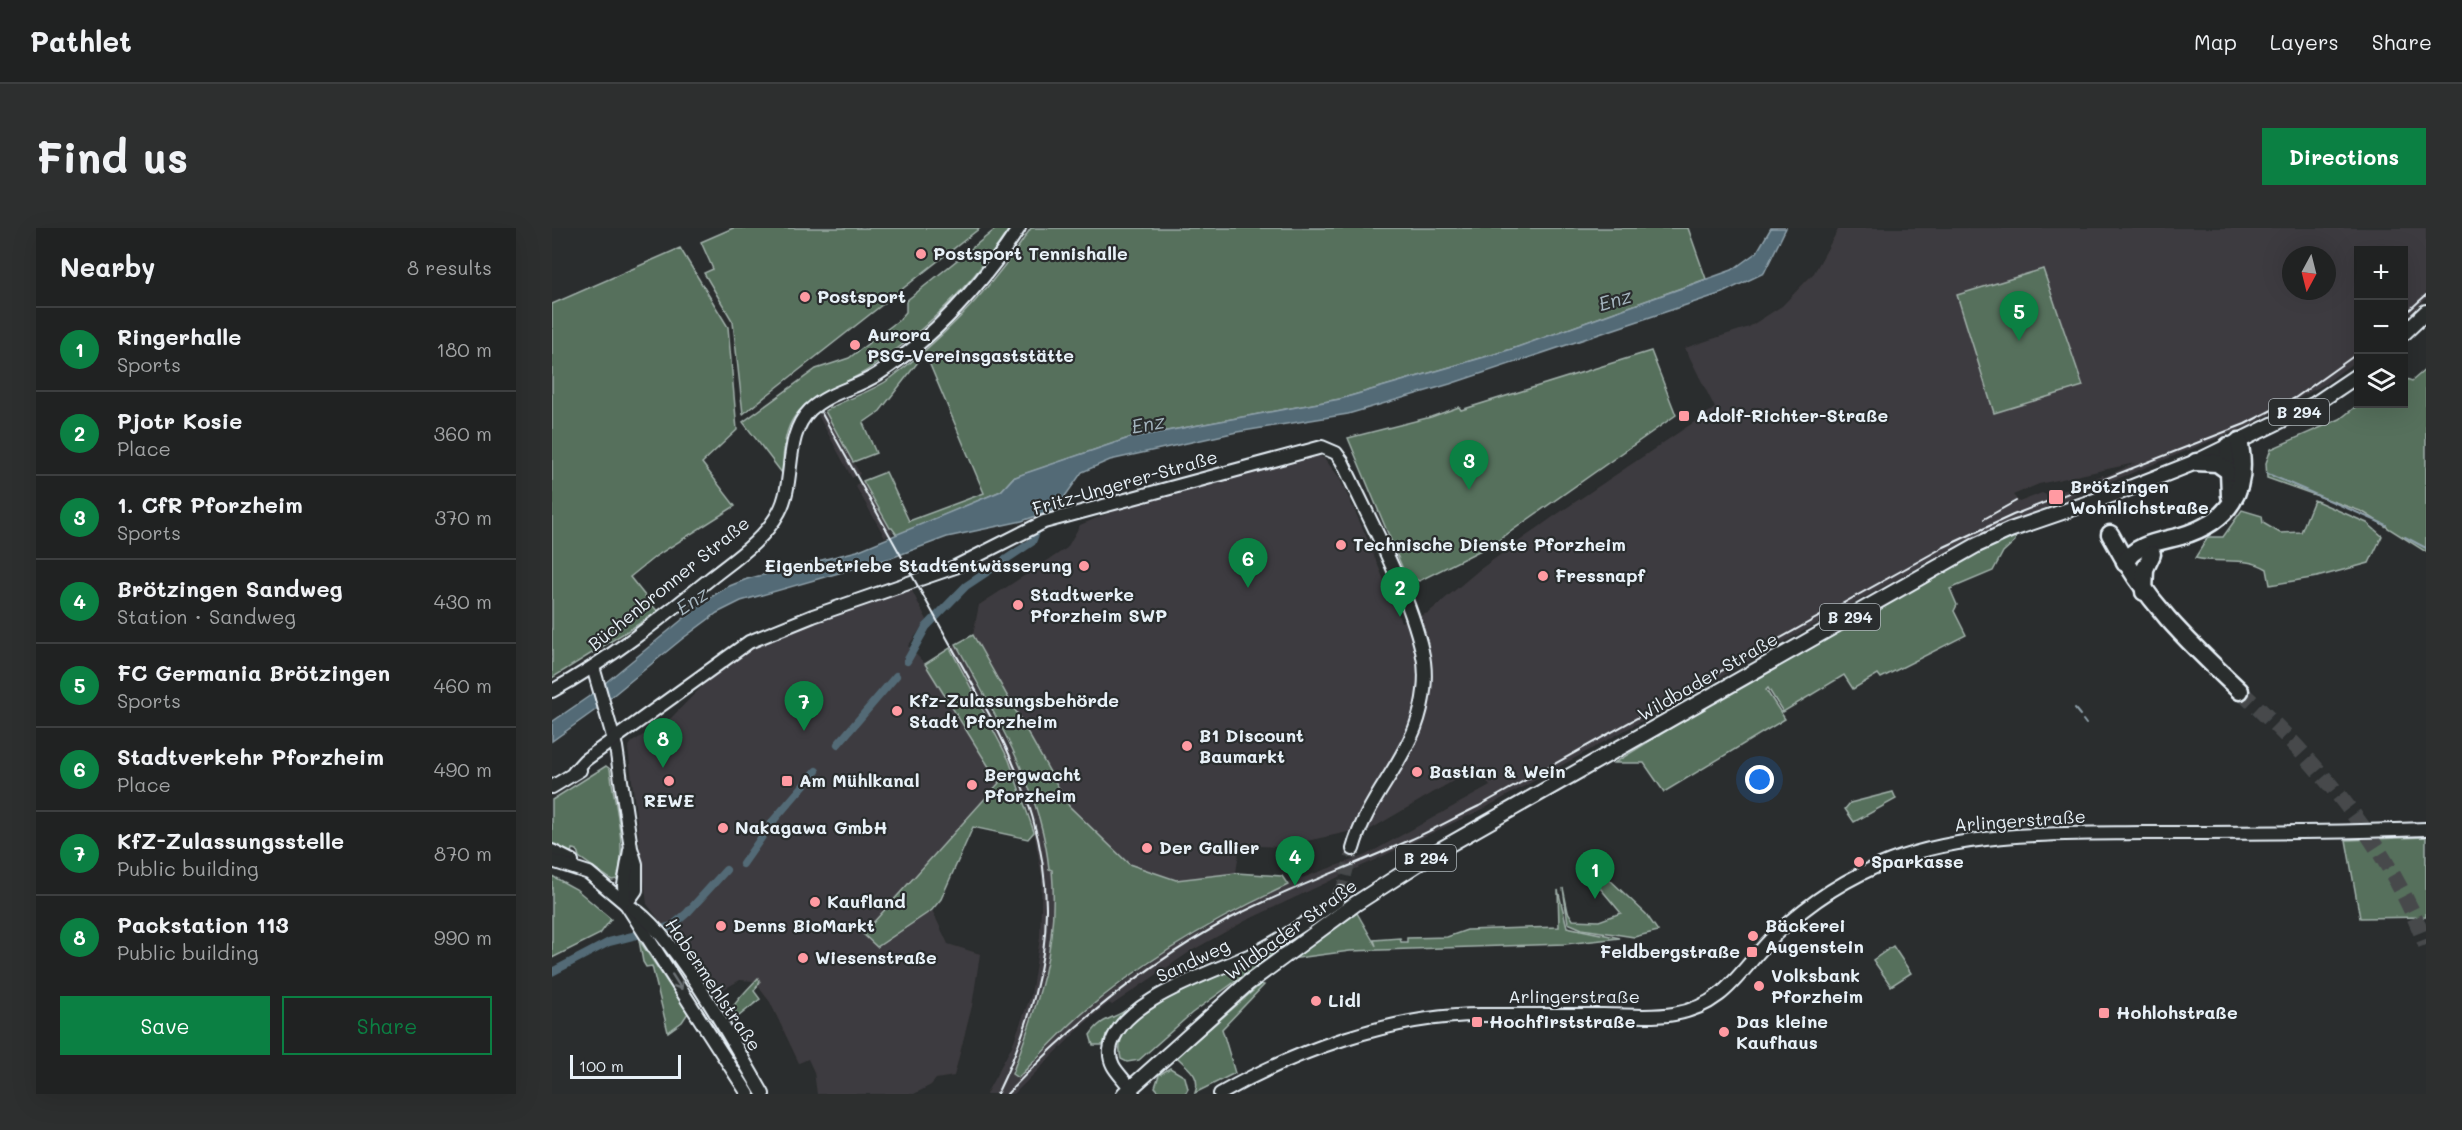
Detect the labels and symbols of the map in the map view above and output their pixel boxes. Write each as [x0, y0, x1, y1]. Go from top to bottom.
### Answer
place label: Postsport Tennishalle [933, 241, 1128, 265]
north arrow [2282, 246, 2336, 300]
marker: Postsport Tennishalle [914, 247, 928, 261]
water label: Enz [1595, 281, 1635, 316]
place label: Postsport [817, 284, 906, 308]
marker: Postsport [798, 290, 812, 304]
pin: 5 [2000, 291, 2038, 341]
place label: Aurora PSG-Vereinsgaststätte [867, 322, 1074, 367]
marker: Aurora PSG-Vereinsgaststätte [848, 338, 862, 352]
road number: B 294 [2269, 399, 2329, 425]
place label: Adolf-Richter-Straße [1696, 403, 1888, 427]
water label: Enz [1129, 407, 1168, 439]
marker: Adolf-Richter-Straße [1677, 409, 1691, 423]
pin: 3 [1450, 440, 1488, 490]
street label: Fritz-Ungerer-Straße [1029, 444, 1220, 520]
place label: Brötzingen Wohnlichstraße [2070, 474, 2209, 519]
marker: Brötzingen Wohnlichstraße [2047, 488, 2065, 506]
street label: Büchenbronner Straße [583, 511, 754, 656]
place label: Technische Dienste Pforzheim [1353, 532, 1626, 556]
pin: 6 [1228, 538, 1268, 588]
marker: Technische Dienste Pforzheim [1334, 538, 1348, 552]
place label: Eigenbetriebe Stadtentwässerung [764, 553, 1072, 577]
marker: Eigenbetriebe Stadtentwässerung [1077, 559, 1091, 573]
place label: Fressnapf [1555, 563, 1646, 587]
pin: 2 [1380, 568, 1420, 617]
marker: Fressnapf [1536, 569, 1550, 583]
water label: Enz [670, 579, 713, 620]
place label: Stadtwerke Pforzheim SWP [1030, 582, 1167, 627]
marker: Stadtwerke Pforzheim SWP [1011, 598, 1025, 612]
road number: B 294 [1820, 604, 1880, 630]
street label: Wildbader Straße [1633, 626, 1782, 726]
pin: 7 [784, 682, 824, 731]
place label: Kfz-Zulassungsbehörde Stadt Pforzheim [909, 688, 1119, 733]
marker: Kfz-Zulassungsbehörde Stadt Pforzheim [890, 704, 904, 718]
pin: 8 [644, 718, 682, 768]
place label: B1 Discount Baumarkt [1199, 723, 1304, 768]
marker: B1 Discount Baumarkt [1180, 739, 1194, 753]
place label: Bastian & Wein [1429, 759, 1566, 783]
place label: Bergwacht Pforzheim [984, 762, 1081, 807]
marker: Bastian & Wein [1410, 765, 1424, 779]
your location [1745, 765, 1774, 794]
place label: Am Mühlkanal [799, 768, 920, 792]
marker: REWE [662, 774, 676, 788]
marker: Am Mühlkanal [780, 774, 794, 788]
marker: Bergwacht Pforzheim [965, 778, 979, 792]
place label: REWE [644, 788, 694, 812]
street label: Arlingerstraße [1953, 803, 2086, 837]
place label: Nakagawa GmbH [735, 815, 888, 839]
marker: Nakagawa GmbH [716, 821, 730, 835]
place label: Der Gallier [1159, 835, 1259, 859]
pin: 4 [1276, 836, 1314, 886]
marker: Der Gallier [1140, 841, 1154, 855]
road number: B 294 [1396, 845, 1456, 871]
place label: Sparkasse [1871, 849, 1964, 873]
pin: 1 [1576, 850, 1614, 899]
marker: Sparkasse [1852, 855, 1866, 869]
street label: Wildbader Straße [1219, 873, 1361, 985]
place label: Kaufland [827, 889, 906, 913]
marker: Kaufland [808, 895, 822, 909]
street label: Habermehlstraße [660, 913, 767, 1056]
place label: Denns BioMarkt [733, 913, 875, 937]
place label: Bäckerei Augenstein [1765, 913, 1864, 958]
marker: Denns BioMarkt [714, 919, 728, 933]
marker: Bäckerei Augenstein [1746, 929, 1760, 943]
street label: Sandweg [1152, 933, 1233, 988]
place label: Feldbergstraße [1600, 939, 1740, 963]
place label: Wiesenstraße [815, 945, 937, 969]
marker: Feldbergstraße [1745, 945, 1759, 959]
marker: Wiesenstraße [796, 951, 810, 965]
place label: Volksbank Pforzheim [1771, 963, 1863, 1008]
one-way arrow [671, 973, 684, 990]
marker: Volksbank Pforzheim [1752, 979, 1766, 993]
street label: Arlingerstraße [1508, 984, 1640, 1008]
place label: Lidl [1328, 988, 1361, 1012]
marker: Lidl [1309, 994, 1323, 1008]
place label: Hohlohstraße [2116, 1000, 2238, 1024]
marker: Hohlohstraße [2097, 1006, 2111, 1020]
place label: Hochfirststraße [1489, 1009, 1636, 1033]
place label: Das kleine Kaufhaus [1736, 1009, 1828, 1054]
marker: Hochfirststraße [1470, 1015, 1484, 1029]
marker: Das kleine Kaufhaus [1717, 1025, 1731, 1039]
scale bar [570, 1052, 681, 1080]

